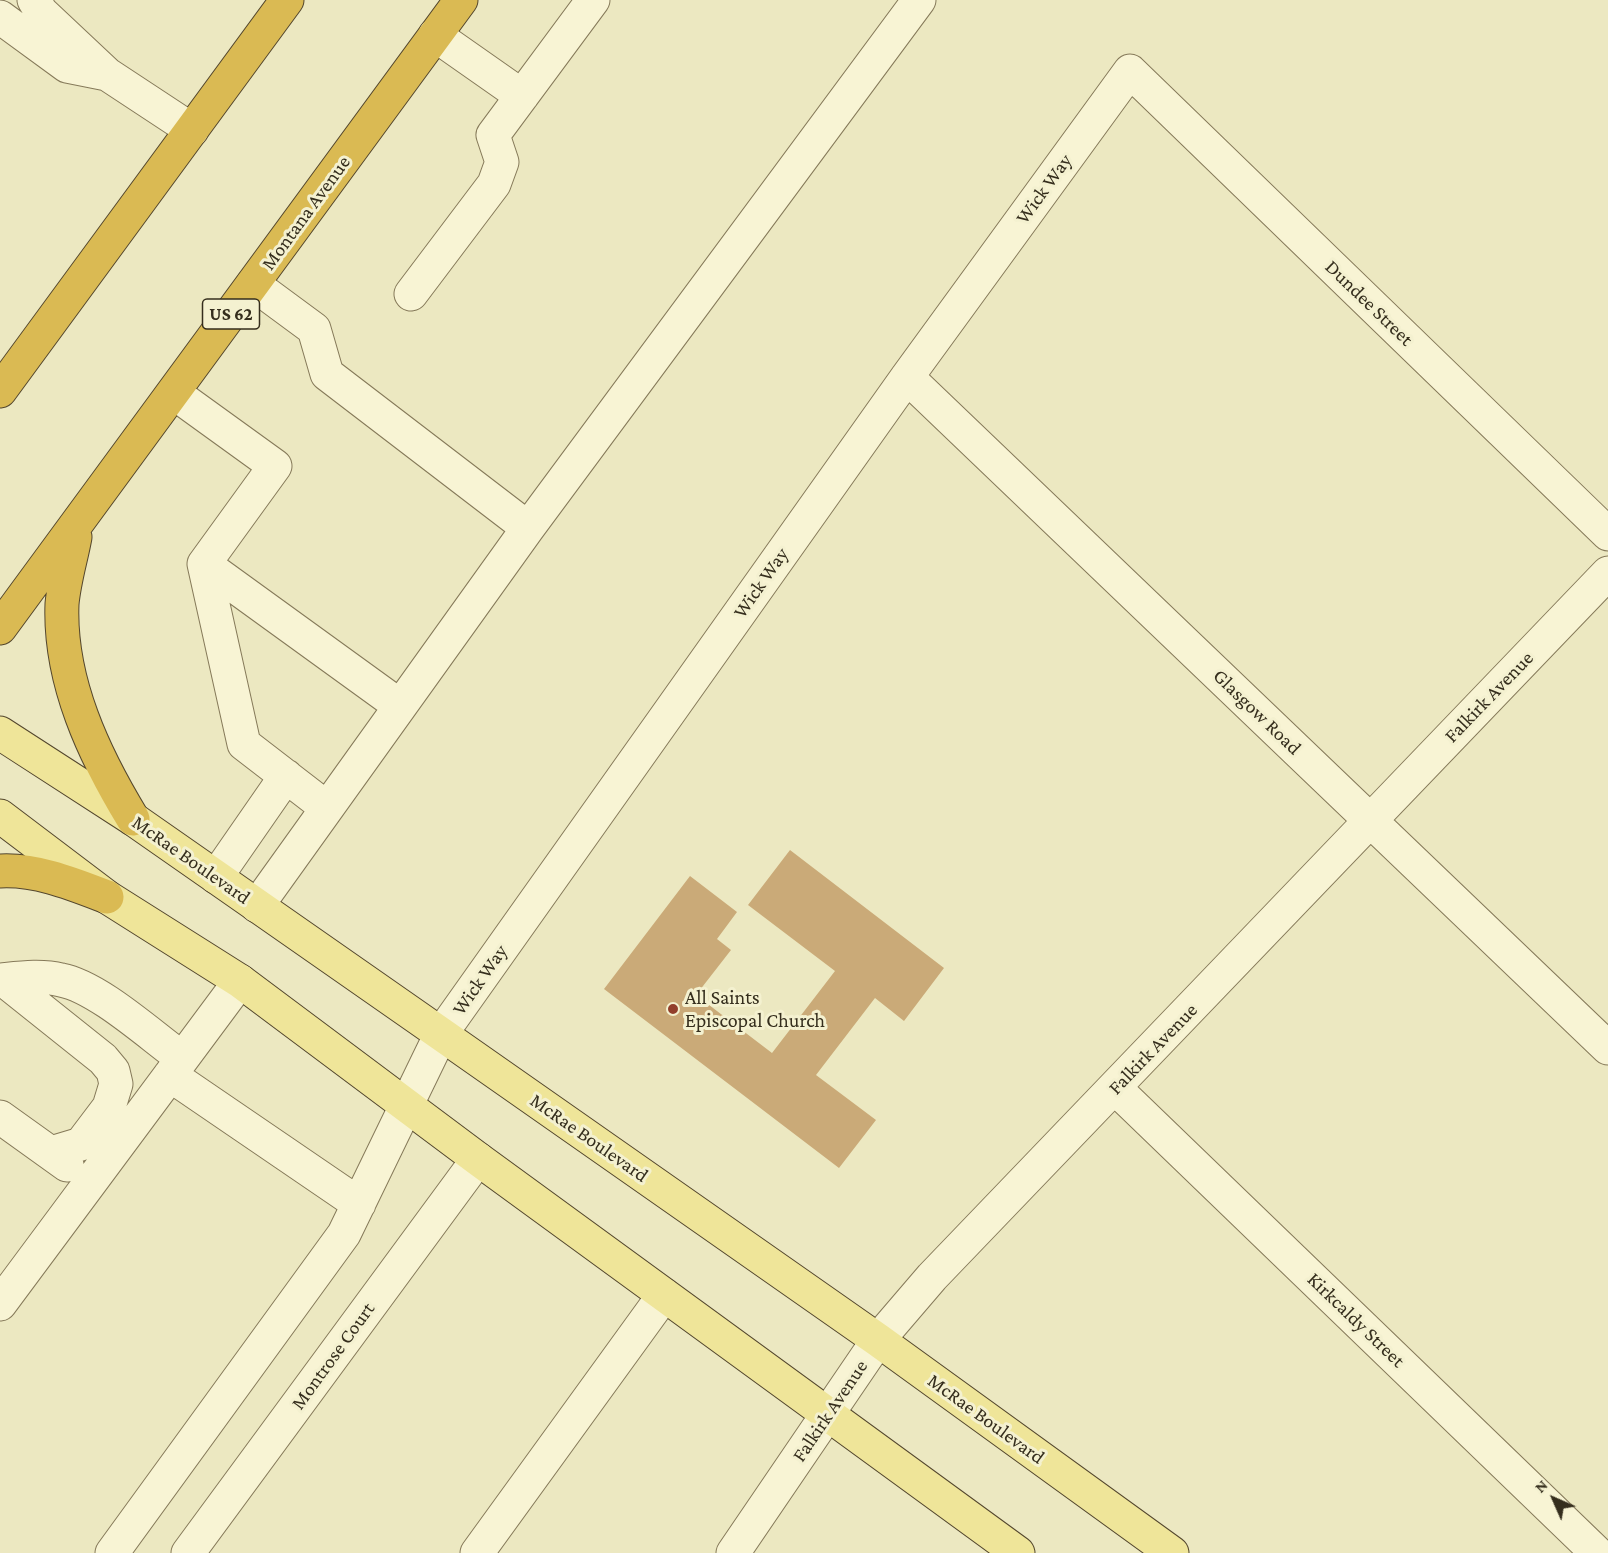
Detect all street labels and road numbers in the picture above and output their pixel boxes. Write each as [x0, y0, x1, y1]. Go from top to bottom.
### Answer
street label: Wick Way [1011, 149, 1077, 229]
street label: Montana Avenue [256, 151, 356, 275]
street label: Dundee Street [1320, 255, 1418, 351]
road number: US 62 [202, 299, 260, 329]
street label: Wick Way [728, 543, 794, 623]
street label: Falkirk Avenue [1439, 646, 1539, 748]
street label: Glasgow Road [1208, 664, 1306, 760]
street label: McRae Boulevard [127, 810, 255, 910]
street label: Wick Way [447, 940, 513, 1020]
street label: Falkirk Avenue [1103, 998, 1203, 1100]
street label: McRae Boulevard [525, 1088, 653, 1188]
street label: Kirkcaldy Street [1302, 1268, 1410, 1372]
street label: Montrose Court [286, 1298, 380, 1414]
street label: Falkirk Avenue [787, 1355, 873, 1467]
street label: McRae Boulevard [923, 1369, 1049, 1469]

